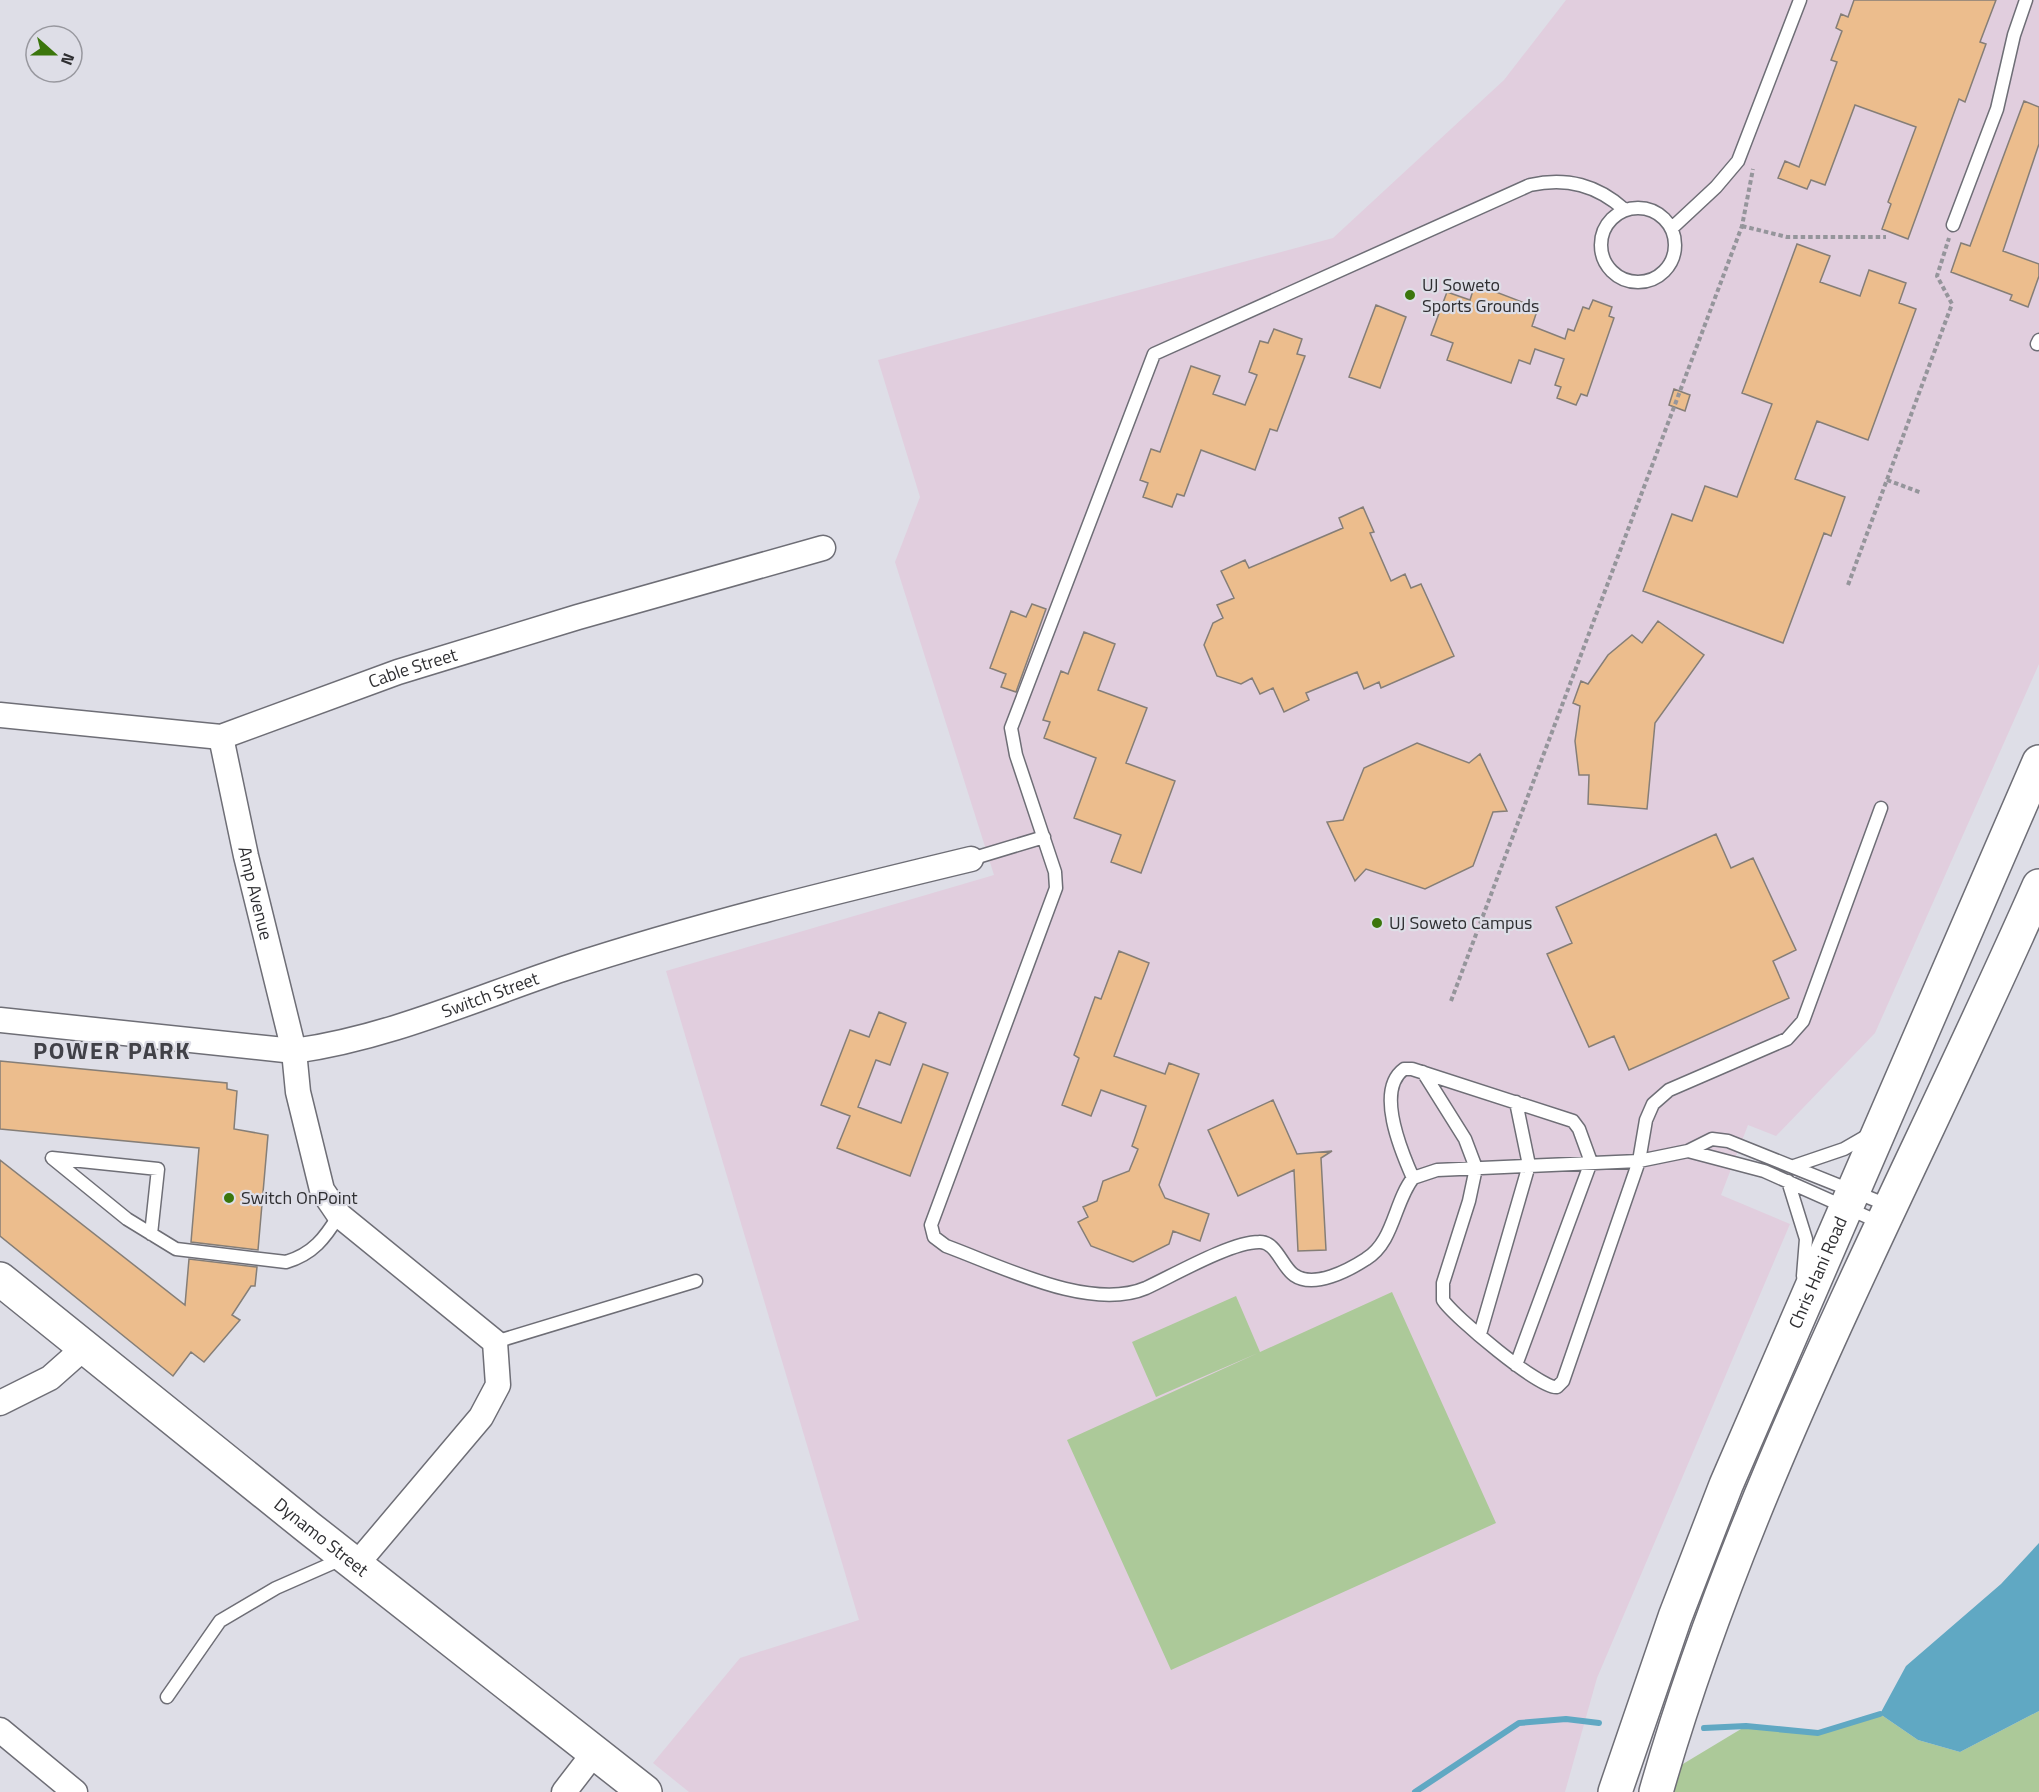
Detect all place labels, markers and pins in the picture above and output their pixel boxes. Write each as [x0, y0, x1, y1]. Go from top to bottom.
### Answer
place label: UJ Soweto Sports Grounds [1422, 271, 1539, 319]
marker: UJ Soweto Sports Grounds [1403, 288, 1417, 302]
place label: UJ Soweto Campus [1389, 909, 1532, 936]
marker: UJ Soweto Campus [1370, 916, 1384, 930]
place label: Switch OnPoint [241, 1184, 358, 1211]
marker: Switch OnPoint [222, 1191, 236, 1205]

